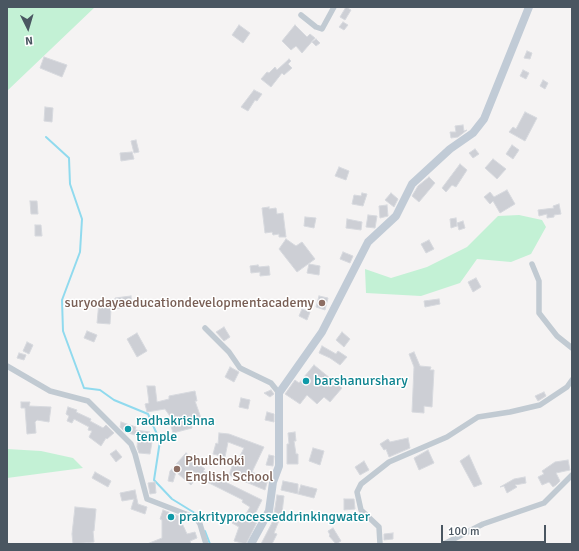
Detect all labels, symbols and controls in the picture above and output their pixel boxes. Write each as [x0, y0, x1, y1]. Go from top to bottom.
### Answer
north arrow [8, 8, 48, 48]
text: N [25, 34, 33, 47]
place label: suryodayaeducationdevelopmentacademy [65, 295, 314, 311]
marker: suryodayaeducationdevelopmentacademy [317, 298, 327, 308]
place label: barshanurshary [314, 373, 408, 389]
marker: barshanurshary [301, 376, 311, 386]
place label: radhakrishna temple [136, 413, 215, 446]
marker: radhakrishna temple [123, 424, 133, 434]
place label: Phulchoki English School [185, 453, 273, 486]
marker: Phulchoki English School [172, 464, 182, 474]
place label: prakrityprocesseddrinkingwater [179, 509, 370, 525]
marker: prakrityprocesseddrinkingwater [166, 512, 176, 522]
scale bar [443, 517, 548, 543]
text: 100 m [448, 524, 480, 539]

